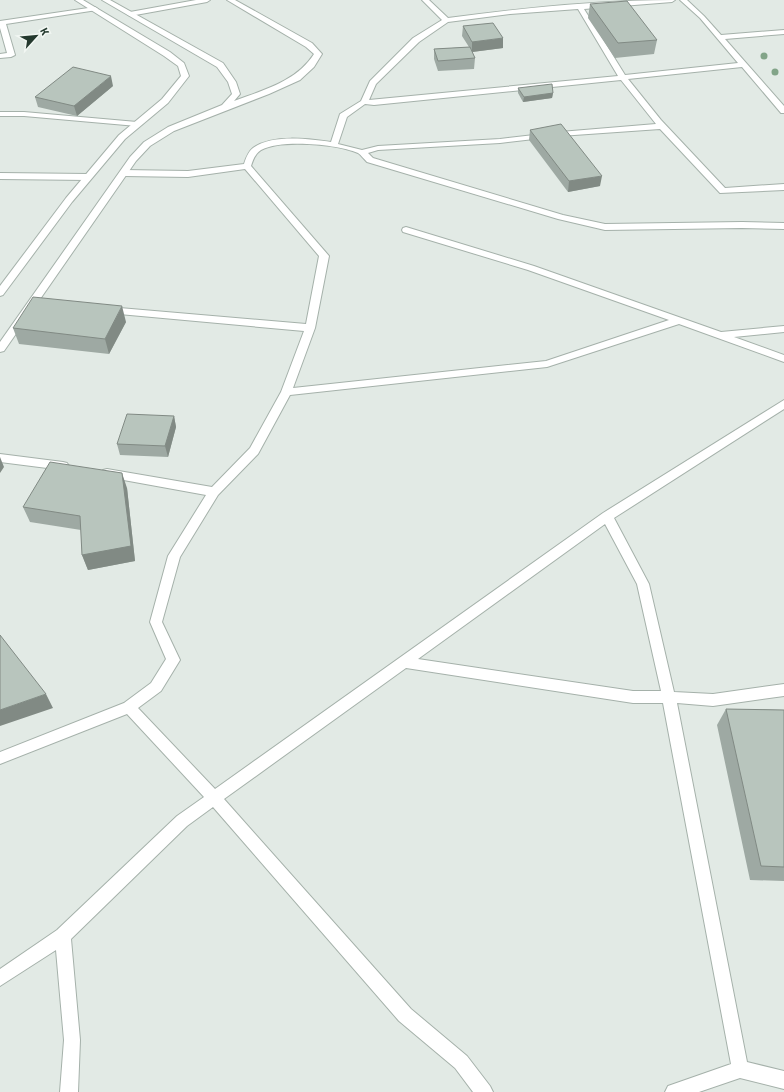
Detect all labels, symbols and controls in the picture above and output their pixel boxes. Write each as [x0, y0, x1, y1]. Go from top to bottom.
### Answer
north arrow [16, 16, 56, 56]
text: K [36, 25, 54, 38]

